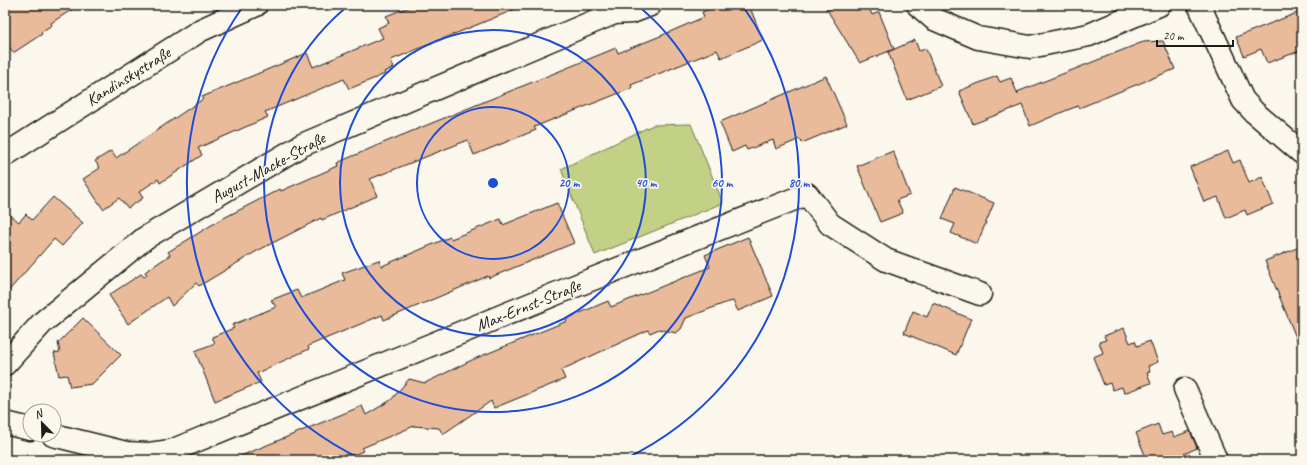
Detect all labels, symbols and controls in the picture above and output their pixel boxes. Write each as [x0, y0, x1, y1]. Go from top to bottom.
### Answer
scale bar [1157, 22, 1233, 48]
text: 20 m [1163, 28, 1185, 44]
street label: Kandinskystraße [82, 41, 176, 111]
street label: August-Macke-Straße [208, 127, 330, 207]
text: 20 m [559, 175, 580, 191]
text: 40 m [636, 175, 657, 191]
text: 60 m [712, 175, 734, 191]
text: 80 m [789, 175, 810, 191]
centre of rings [486, 176, 500, 190]
street label: Max-Ernst-Straße [473, 274, 585, 336]
north arrow [22, 403, 62, 443]
text: N [32, 405, 46, 422]

